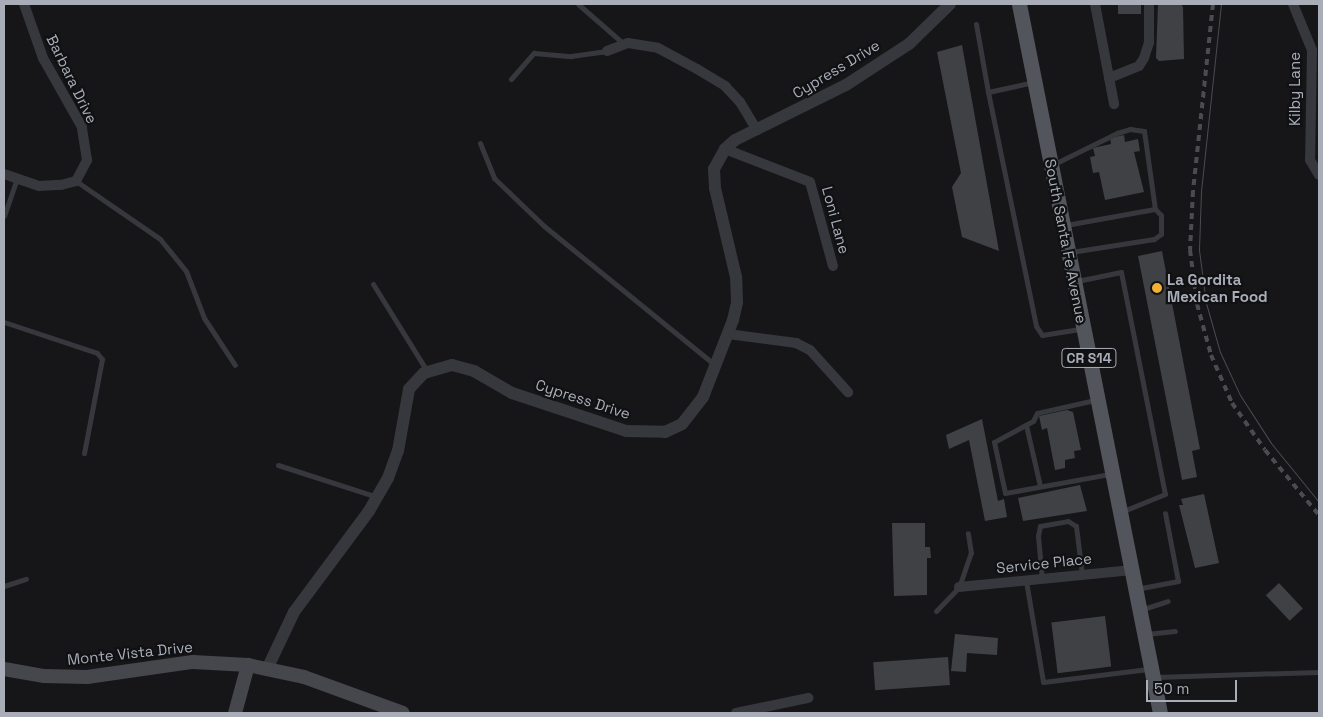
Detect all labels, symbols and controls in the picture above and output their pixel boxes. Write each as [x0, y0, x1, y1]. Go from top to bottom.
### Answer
street label: Barbara Drive [43, 32, 101, 126]
street label: Cypress Drive [789, 36, 883, 102]
street label: Kilby Lane [1286, 52, 1304, 126]
street label: South Santa Fe Avenue [1041, 157, 1091, 325]
street label: Loni Lane [818, 184, 854, 256]
place label: La Gordita Mexican Food [1167, 270, 1268, 305]
marker: La Gordita Mexican Food [1151, 282, 1163, 294]
road number: CR S14 [1060, 346, 1118, 369]
street label: Cypress Drive [533, 375, 633, 423]
street label: Service Place [995, 549, 1093, 577]
street label: Monte Vista Drive [66, 637, 194, 669]
scale bar [1148, 670, 1239, 702]
text: 50 m [1154, 679, 1189, 698]

